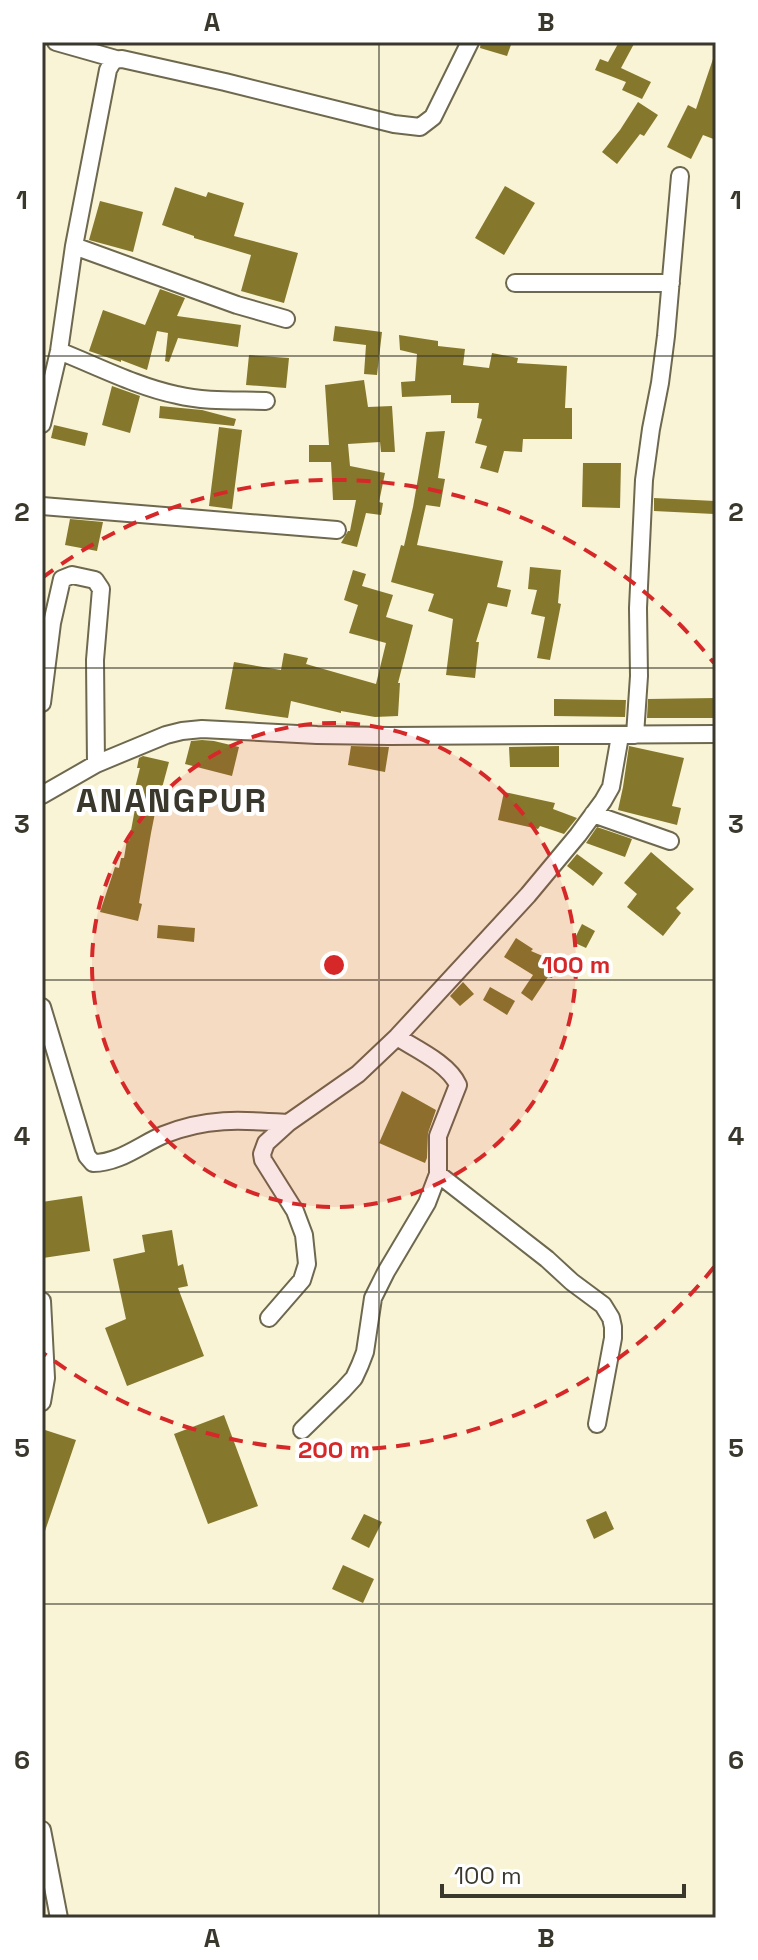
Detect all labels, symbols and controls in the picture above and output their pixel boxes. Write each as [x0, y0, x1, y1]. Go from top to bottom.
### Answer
text: A [204, 5, 221, 39]
text: B [537, 5, 555, 39]
text: 1 [16, 183, 28, 217]
text: 1 [730, 183, 742, 217]
text: 2 [14, 495, 30, 529]
text: 2 [728, 495, 744, 529]
district label: ANANGPUR [76, 779, 268, 822]
text: 3 [14, 807, 30, 841]
text: 3 [728, 807, 744, 841]
text: 100 m [542, 949, 610, 980]
centre of rings [320, 951, 348, 979]
text: 4 [14, 1119, 30, 1153]
text: 4 [728, 1119, 744, 1153]
text: 5 [14, 1431, 30, 1465]
text: 5 [728, 1431, 744, 1465]
text: 200 m [298, 1434, 370, 1465]
text: 6 [14, 1743, 30, 1777]
text: 6 [728, 1743, 744, 1777]
scale bar [442, 1848, 684, 1898]
text: 100 m [454, 1860, 522, 1891]
text: A [204, 1921, 221, 1955]
text: B [537, 1921, 555, 1955]

